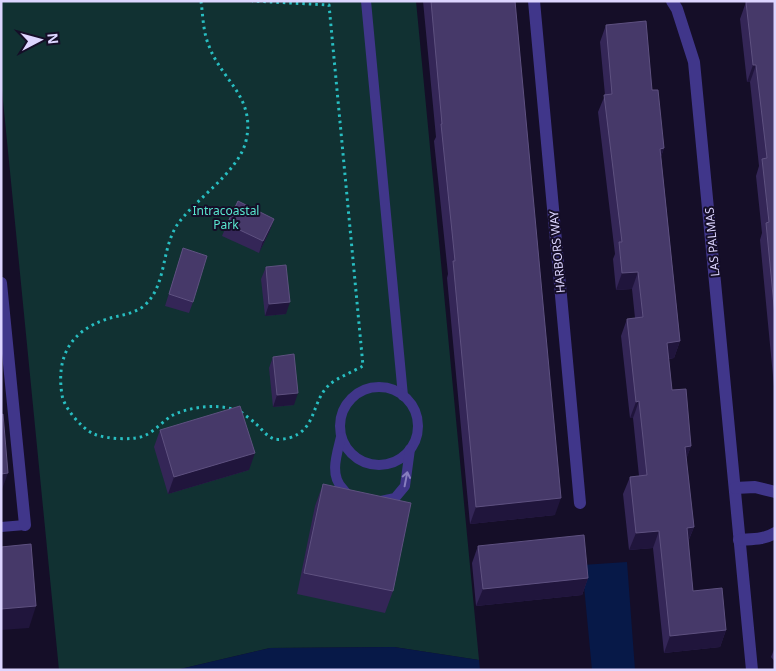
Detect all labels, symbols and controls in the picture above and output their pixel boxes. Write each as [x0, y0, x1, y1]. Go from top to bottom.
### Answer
north arrow [15, 15, 65, 65]
text: N [43, 32, 63, 45]
park label: Intracoastal Park [193, 202, 259, 233]
street label: LAS PALMAS [700, 206, 723, 277]
street label: HARBORS WAY [545, 210, 569, 294]
one-way arrow [402, 471, 411, 487]

